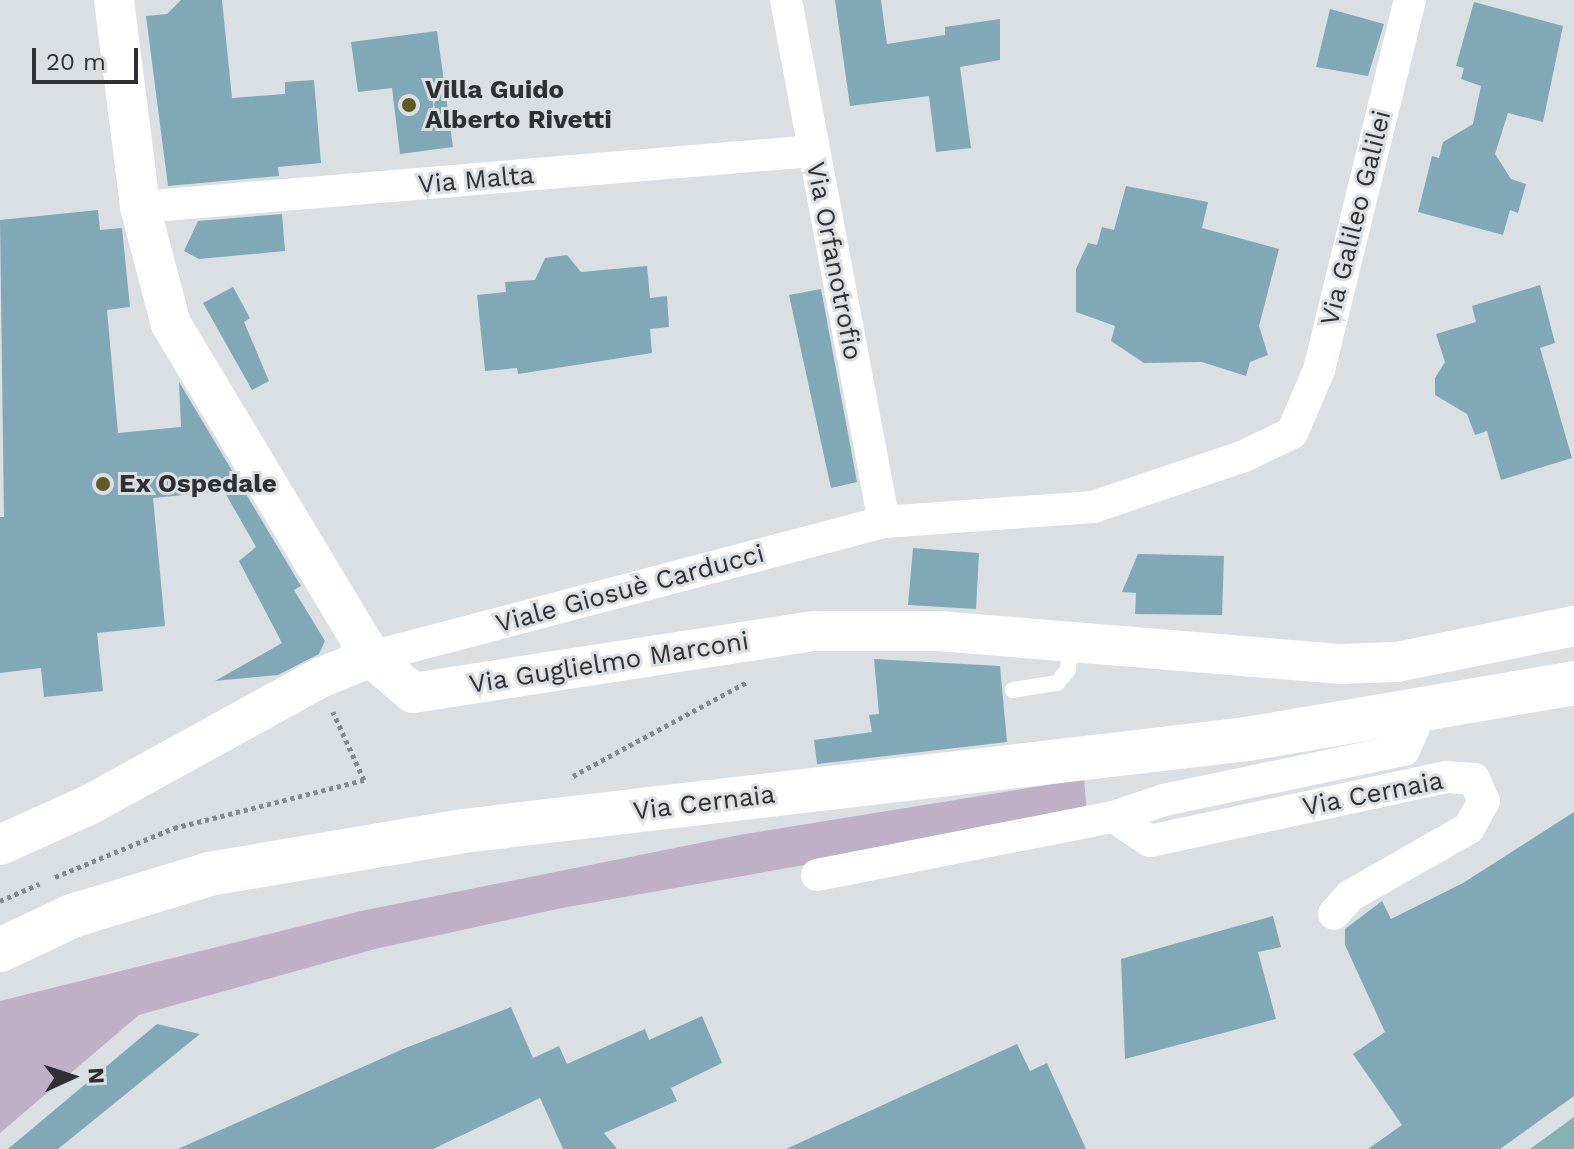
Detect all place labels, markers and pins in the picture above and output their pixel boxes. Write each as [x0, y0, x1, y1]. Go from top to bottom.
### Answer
place label: Villa Guido Alberto Rivetti [425, 74, 612, 136]
marker: Villa Guido Alberto Rivetti [400, 96, 418, 114]
place label: Ex Ospedale [119, 468, 277, 500]
marker: Ex Ospedale [94, 475, 112, 493]

